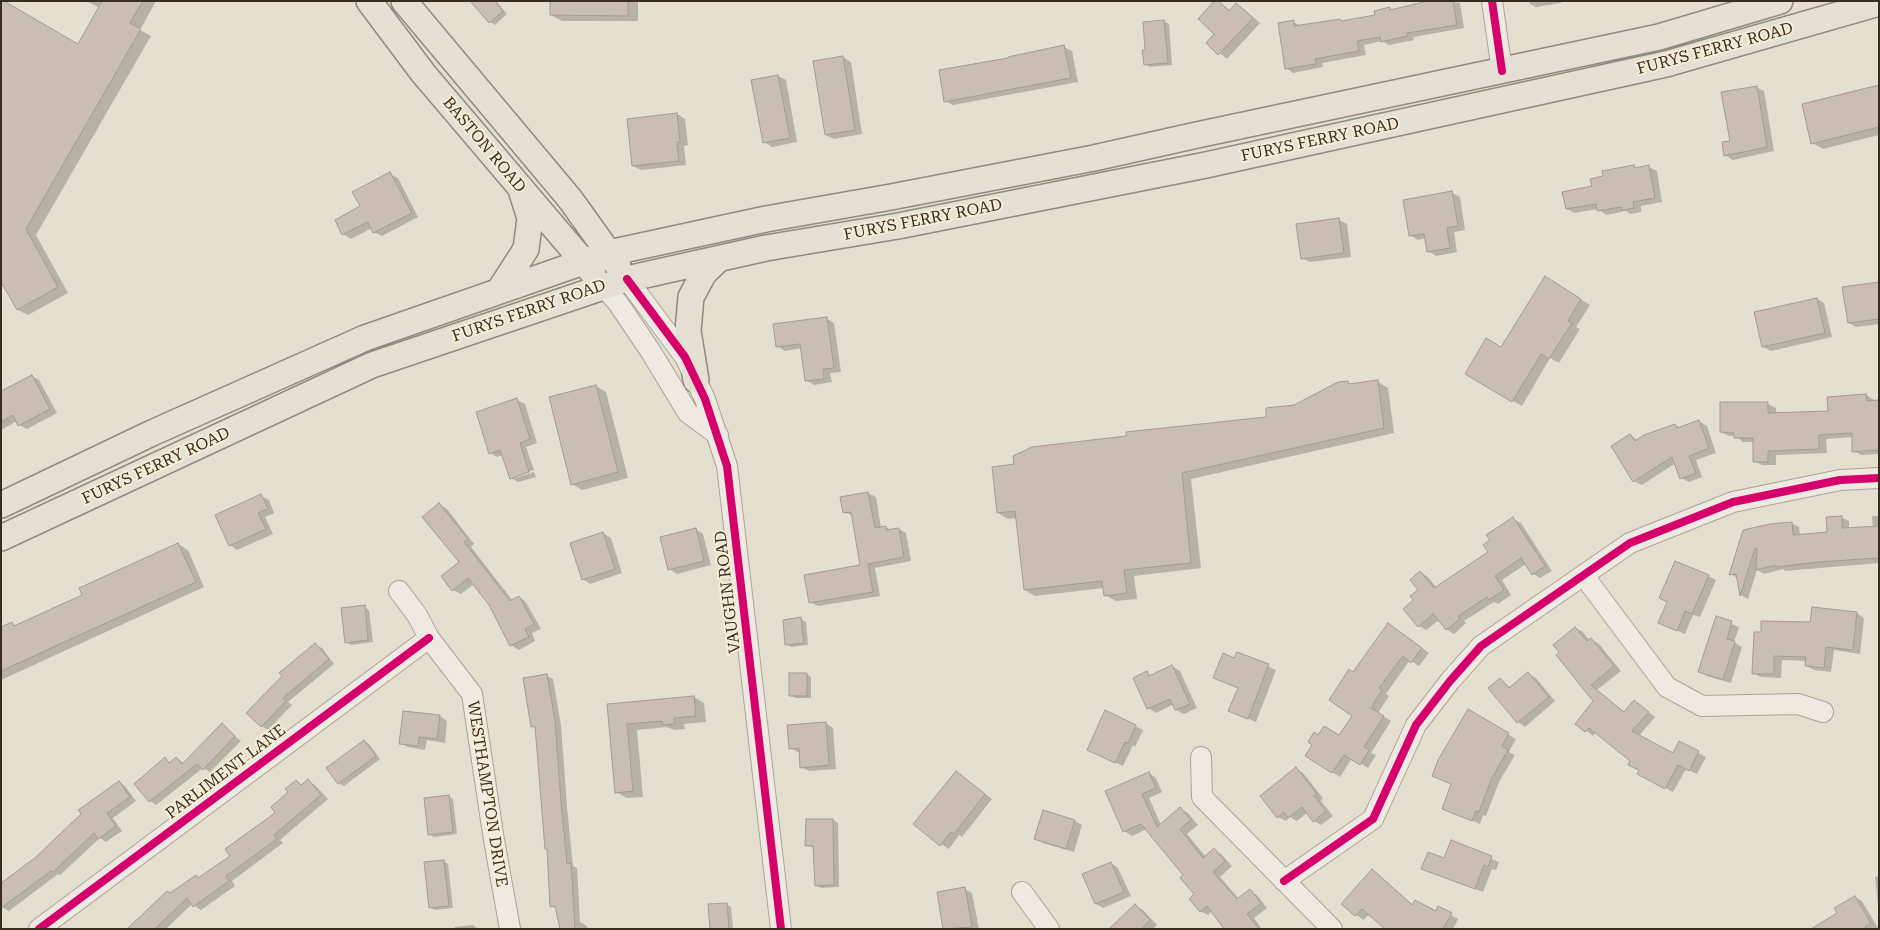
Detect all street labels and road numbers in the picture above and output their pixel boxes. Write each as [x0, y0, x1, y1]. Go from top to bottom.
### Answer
street label: FURYS FERRY ROAD [1635, 19, 1795, 79]
street label: BASTON ROAD [438, 93, 530, 197]
street label: FURYS FERRY ROAD [1239, 114, 1401, 166]
street label: FURYS FERRY ROAD [842, 195, 1004, 245]
street label: FURYS FERRY ROAD [450, 276, 608, 346]
street label: FURYS FERRY ROAD [79, 423, 233, 509]
street label: VAUGHN ROAD [711, 530, 745, 654]
street label: WESTHAMPTON DRIVE [463, 700, 511, 888]
street label: PARLIMENT LANE [162, 721, 290, 823]

